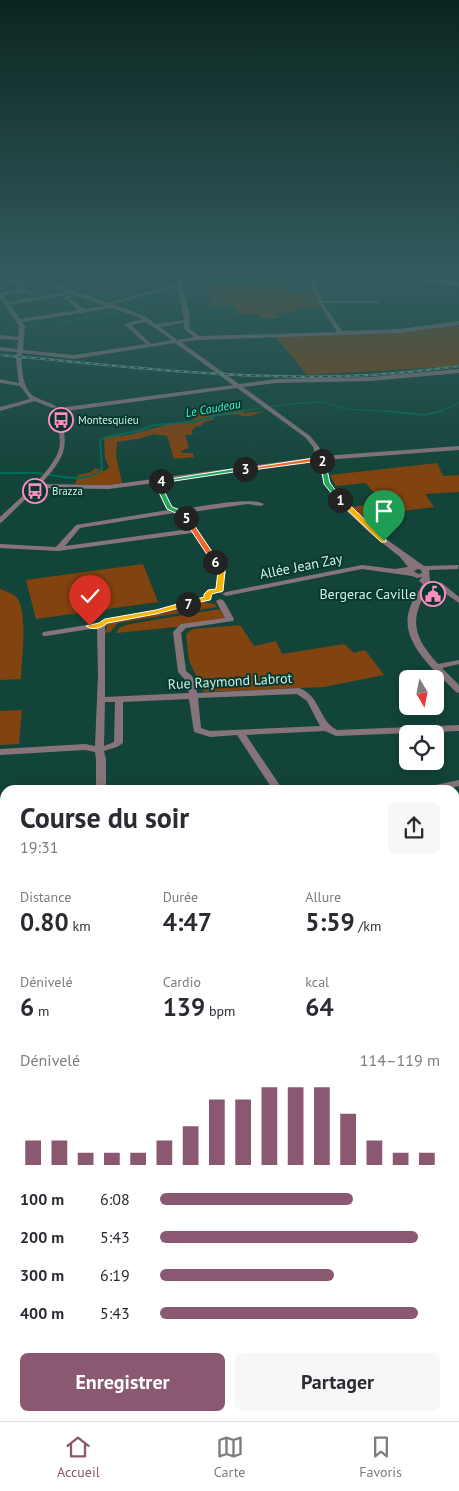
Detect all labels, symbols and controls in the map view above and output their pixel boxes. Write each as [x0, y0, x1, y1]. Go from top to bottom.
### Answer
water label: Le Caudeau [184, 396, 242, 420]
bus stop icon: Montesquieu [48, 407, 74, 433]
place label: Montesquieu [78, 413, 139, 427]
pin: 2 [310, 448, 334, 474]
text: 2 [319, 452, 326, 470]
pin: 3 [232, 456, 258, 482]
text: 3 [242, 460, 249, 478]
pin: 4 [148, 468, 174, 494]
text: 4 [158, 472, 165, 490]
bus stop icon: Brazza [22, 478, 48, 504]
place label: Brazza [52, 484, 83, 498]
pin: 1 [328, 488, 352, 512]
pin [363, 490, 405, 541]
text: 1 [337, 491, 344, 509]
icon: arrive [370, 497, 398, 525]
pin: 5 [174, 506, 198, 530]
text: 5 [183, 509, 190, 527]
street label: Allée Jean Zay [258, 549, 344, 583]
pin: 6 [202, 550, 228, 574]
text: 6 [212, 553, 219, 571]
pin [69, 575, 111, 626]
public building icon: Bergerac Caville [420, 581, 446, 607]
icon: check [76, 582, 104, 610]
place label: Bergerac Caville [319, 585, 416, 603]
pin: 7 [176, 592, 200, 616]
text: 7 [185, 595, 192, 613]
street label: Rue Raymond Labrot [167, 669, 293, 693]
north arrow [399, 670, 444, 715]
map controls [399, 670, 444, 770]
button: locate [399, 725, 444, 770]
text: Course du soir [20, 799, 189, 836]
button: share [388, 802, 440, 854]
text: 19:31 [20, 837, 58, 857]
text: Distance [20, 888, 71, 906]
text: Durée [163, 888, 198, 906]
text: Allure [305, 888, 341, 906]
text: 0.80 [20, 906, 69, 938]
text: 4:47 [163, 906, 212, 938]
text: 5:59 [305, 906, 355, 938]
text: km [69, 917, 91, 935]
text: /km [355, 917, 381, 935]
text: Dénivelé [20, 973, 73, 991]
text: Cardio [163, 973, 201, 991]
text: kcal [305, 973, 329, 991]
text: 6 [20, 991, 34, 1023]
text: 139 [163, 991, 205, 1023]
text: 64 [305, 991, 334, 1023]
text: m [34, 1002, 49, 1020]
text: bpm [205, 1002, 235, 1020]
text: Dénivelé [20, 1050, 80, 1070]
text: 114–119 m [360, 1050, 440, 1070]
text: 100 m [20, 1189, 64, 1209]
text: 6:08 [100, 1189, 130, 1209]
text: 200 m [20, 1227, 64, 1247]
text: 5:43 [100, 1227, 130, 1247]
text: 300 m [20, 1265, 64, 1285]
text: 6:19 [100, 1265, 130, 1285]
text: 400 m [20, 1303, 64, 1323]
text: 5:43 [100, 1303, 130, 1323]
button: Enregistrer [20, 1353, 225, 1411]
button: Partager [235, 1353, 440, 1411]
tab: Accueil [57, 1433, 100, 1481]
tab: Carte [214, 1433, 245, 1481]
tab: Favoris [359, 1433, 402, 1481]

